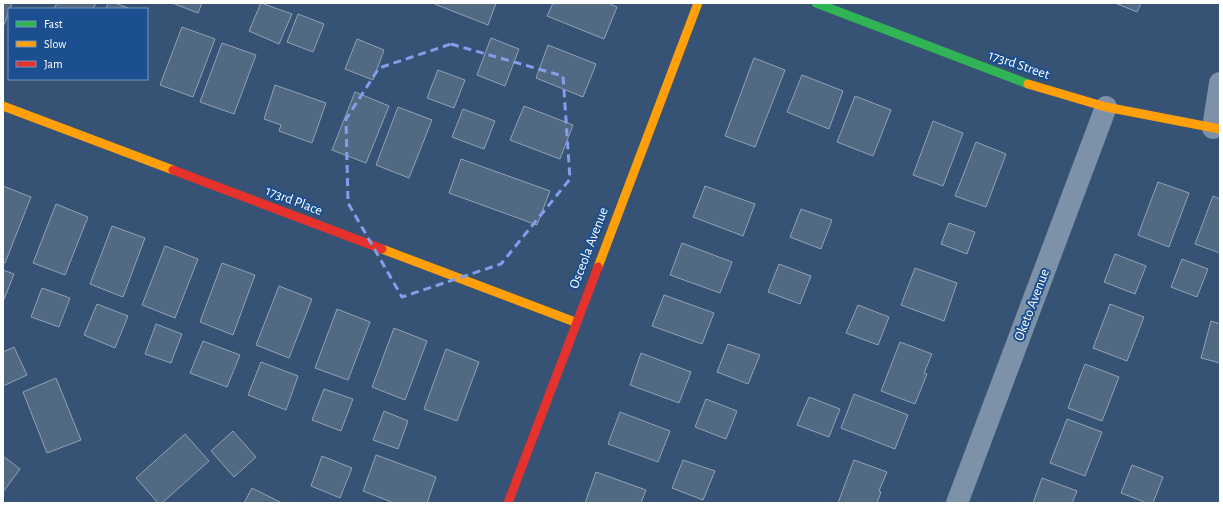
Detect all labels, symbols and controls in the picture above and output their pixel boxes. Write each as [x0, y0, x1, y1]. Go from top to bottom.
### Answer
legend [8, 8, 148, 80]
text: Fast [44, 18, 63, 30]
text: Slow [44, 38, 66, 50]
street label: 173rd Street [987, 48, 1052, 82]
text: Jam [44, 58, 63, 70]
street label: 173rd Place [264, 184, 324, 218]
street label: Osceola Avenue [567, 205, 611, 291]
street label: Oketo Avenue [1012, 267, 1052, 343]

